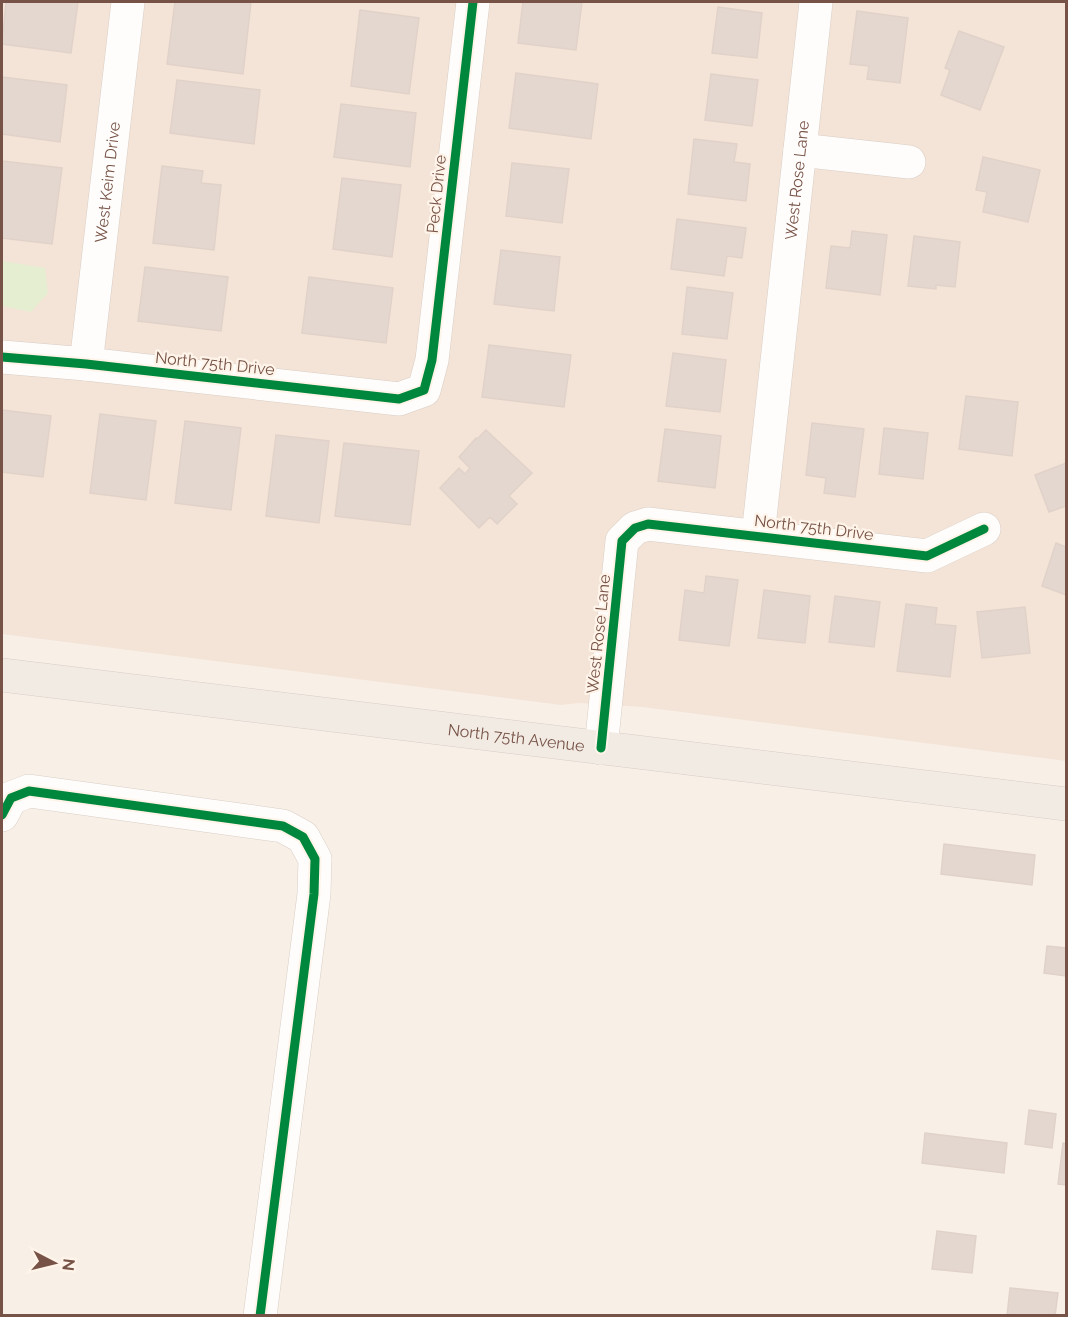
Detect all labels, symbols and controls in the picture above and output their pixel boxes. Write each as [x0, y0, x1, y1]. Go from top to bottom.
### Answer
street label: West Rose Lane [781, 119, 813, 241]
street label: West Keim Drive [91, 121, 124, 244]
street label: Peck Drive [423, 154, 450, 234]
street label: North 75th Drive [154, 348, 276, 379]
street label: North 75th Drive [753, 511, 875, 544]
street label: West Rose Lane [583, 573, 614, 695]
street label: North 75th Avenue [447, 720, 586, 756]
north arrow [24, 1233, 84, 1293]
text: N [58, 1258, 79, 1272]

